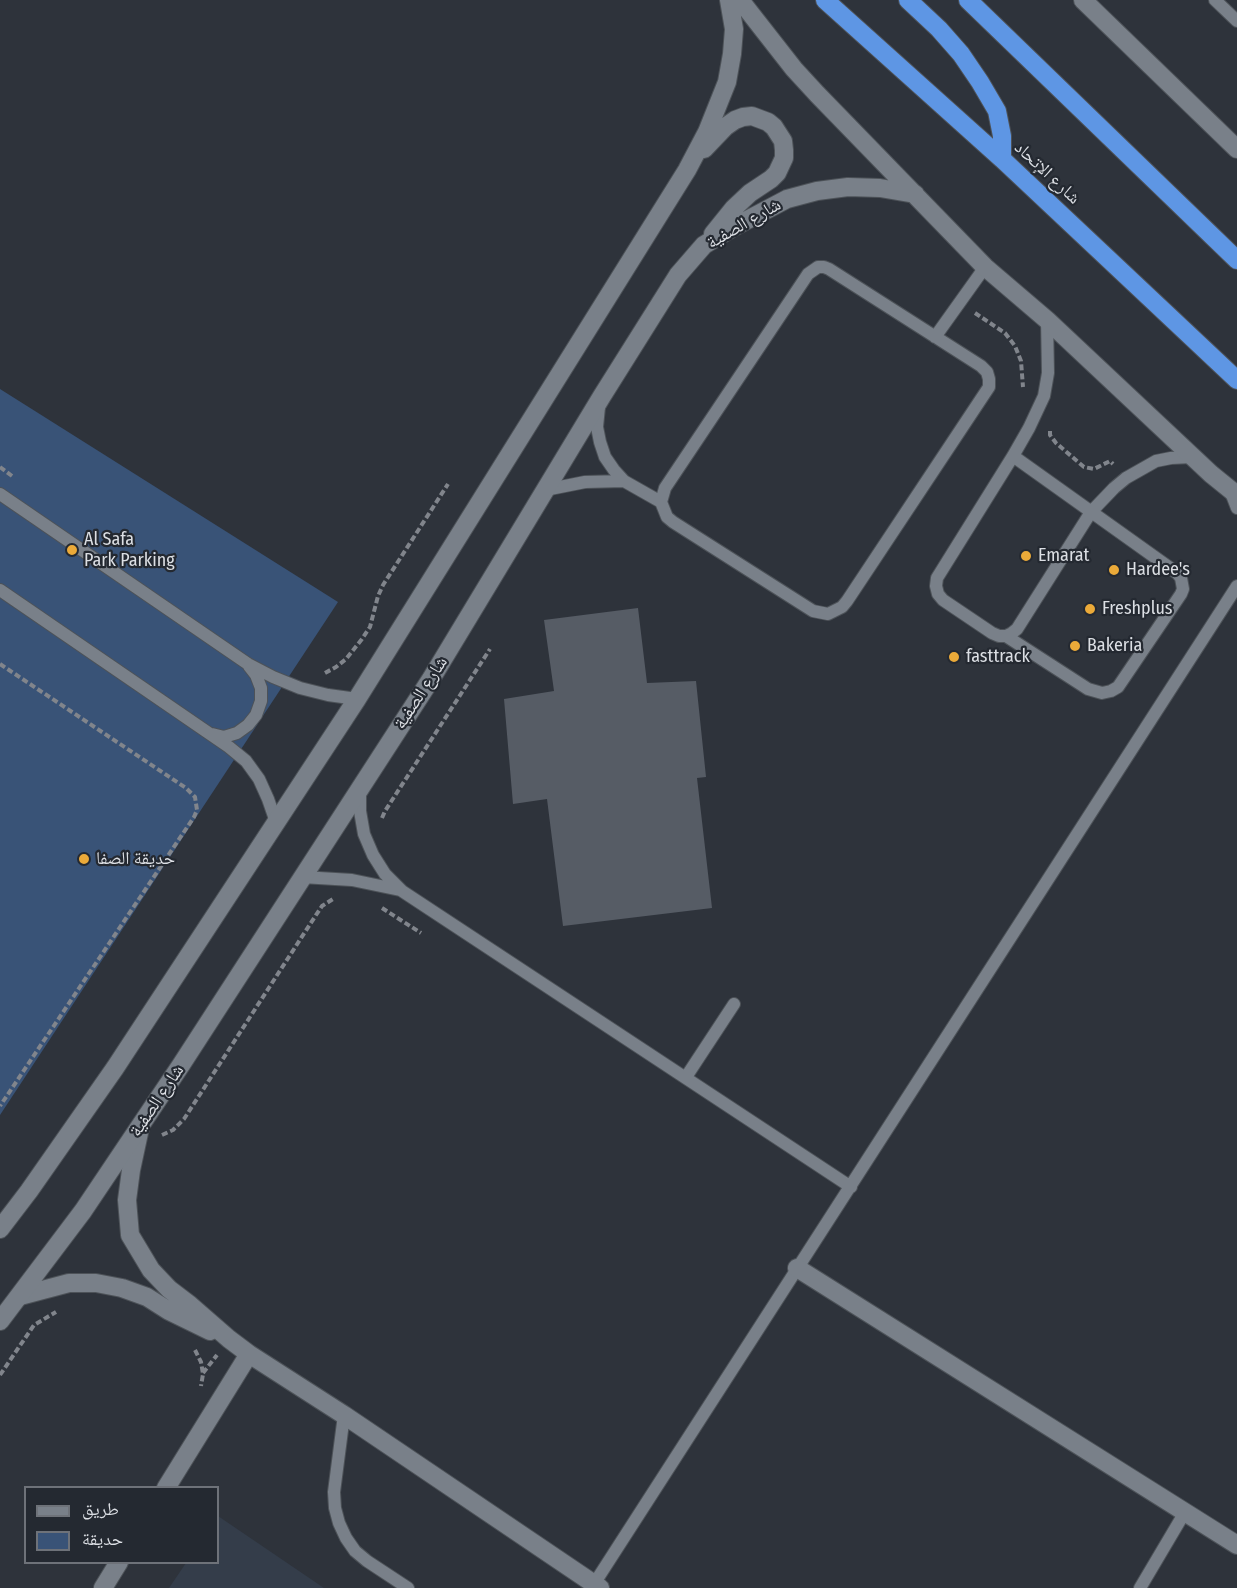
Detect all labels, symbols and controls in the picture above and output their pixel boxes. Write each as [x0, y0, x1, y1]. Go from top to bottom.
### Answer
street label: شارع الإتحاد [1010, 137, 1084, 209]
street label: شارع الصفية [703, 194, 785, 254]
place label: Al Safa Park Parking [84, 529, 175, 572]
marker: Al Safa Park Parking [65, 543, 79, 557]
place label: Emarat [1038, 545, 1089, 567]
marker: Emarat [1019, 549, 1033, 563]
place label: Hardee's [1126, 559, 1190, 581]
marker: Hardee's [1107, 563, 1121, 577]
place label: Freshplus [1102, 598, 1173, 620]
marker: Freshplus [1083, 602, 1097, 616]
place label: Bakeria [1087, 635, 1142, 657]
marker: Bakeria [1068, 639, 1082, 653]
place label: fasttrack [966, 646, 1030, 668]
marker: fasttrack [947, 650, 961, 664]
street label: شارع الصفية [390, 653, 452, 733]
place label: حديقة الصفا [96, 848, 175, 870]
marker: حديقة الصفا [77, 852, 91, 866]
street label: شارع الصفية [125, 1061, 189, 1141]
legend [24, 1486, 219, 1564]
text: طريق [82, 1498, 119, 1520]
text: حديقة [82, 1528, 123, 1550]

